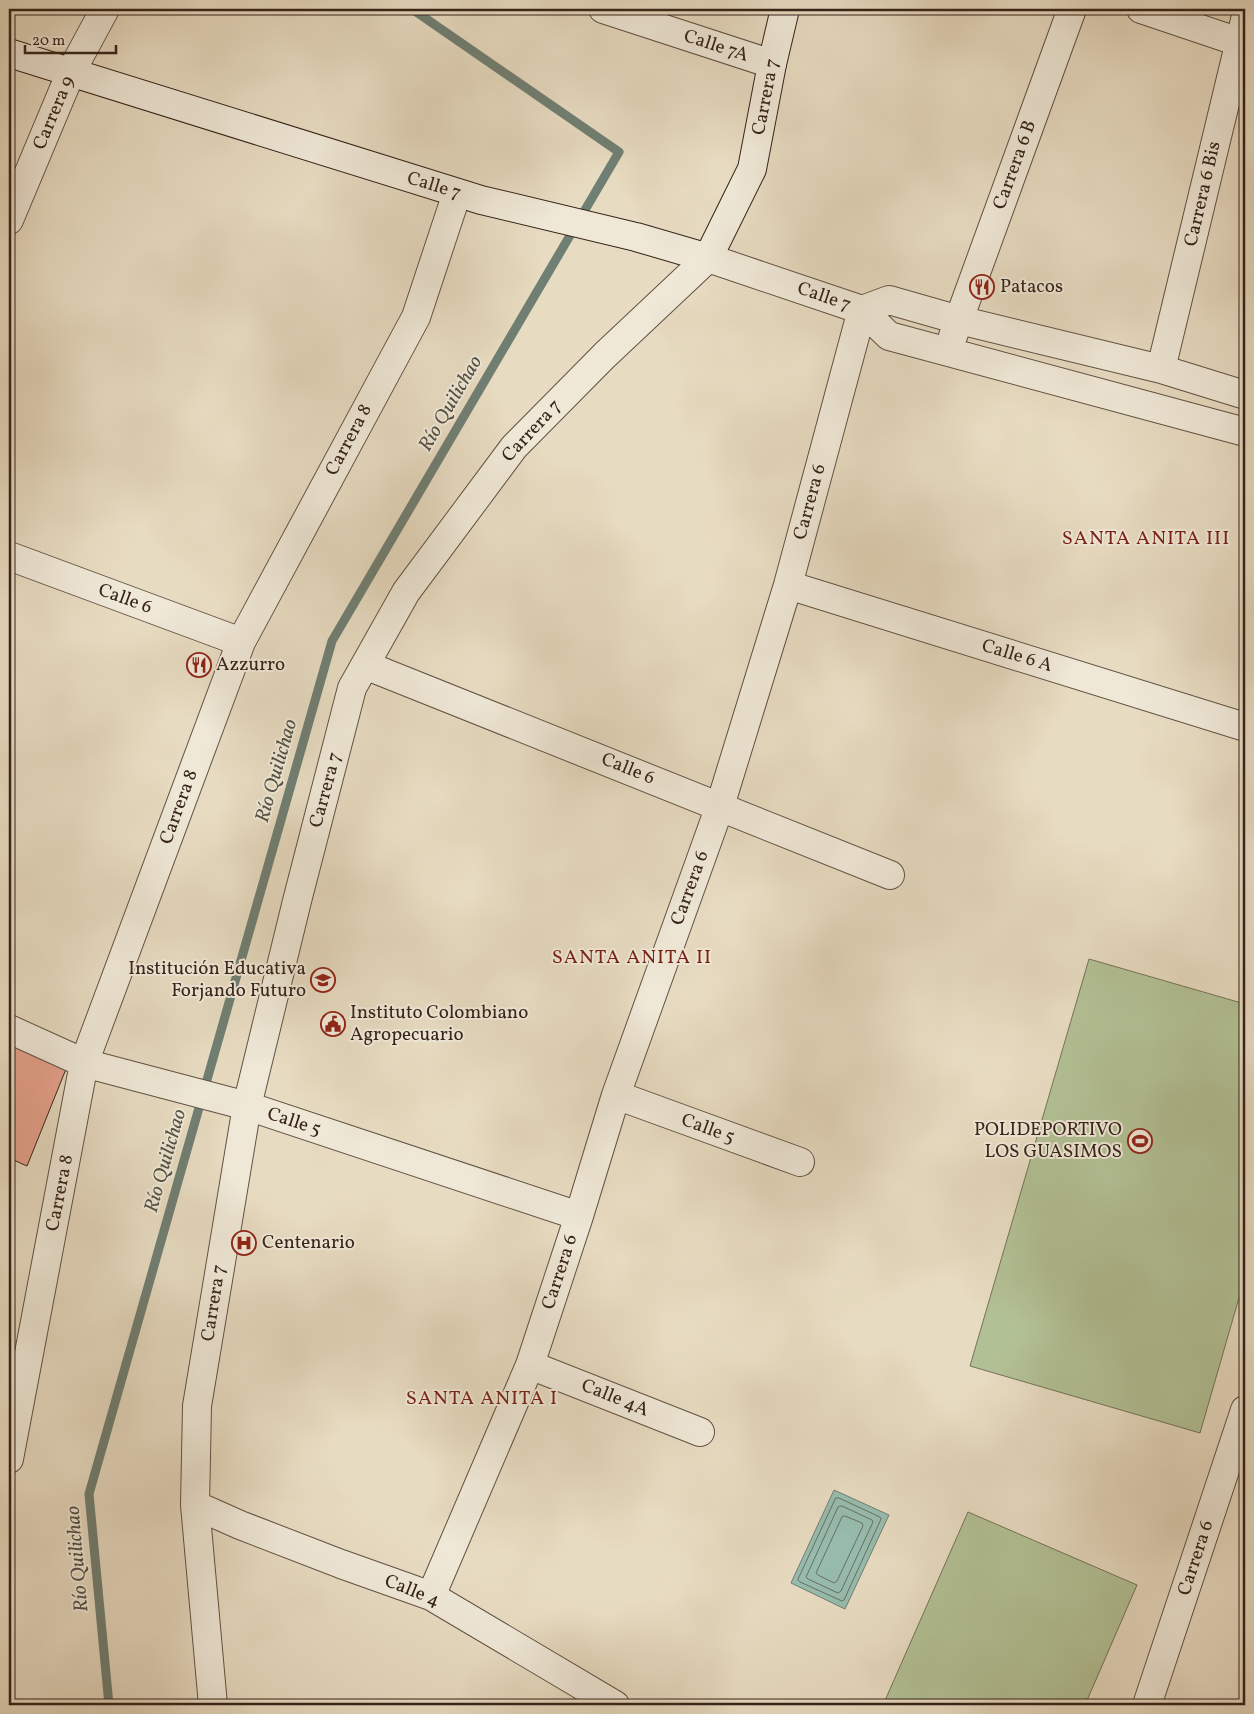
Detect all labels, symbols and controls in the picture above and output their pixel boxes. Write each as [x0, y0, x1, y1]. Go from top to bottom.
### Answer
scale bar [25, 22, 116, 54]
street label: Calle 7A [680, 23, 752, 69]
text: 20 m [32, 31, 65, 52]
street label: Carrera 7 [746, 57, 786, 137]
street label: Carrera 9 [27, 72, 81, 154]
street label: Carrera 6 B [987, 117, 1043, 213]
street label: Carrera 6 Bis [1178, 139, 1228, 249]
street label: Calle 7 [404, 165, 464, 207]
restaurant icon: Patacos [969, 274, 995, 300]
place label: Patacos [1000, 274, 1063, 300]
street label: Calle 7 [794, 276, 854, 318]
water label: Río Quilichao [412, 351, 490, 457]
street label: Carrera 7 [496, 394, 568, 468]
street label: Carrera 8 [319, 400, 379, 480]
street label: Carrera 6 [787, 461, 833, 543]
district label: SANTA ANITA III [1062, 525, 1230, 553]
street label: Calle 6 [94, 577, 156, 621]
street label: Calle 6 A [978, 633, 1056, 679]
restaurant icon: Azzurro [186, 652, 212, 678]
place label: Azzurro [216, 652, 285, 678]
water label: Río Quilichao [249, 716, 305, 826]
street label: Calle 6 [597, 747, 659, 791]
street label: Carrera 7 [303, 749, 349, 831]
street label: Carrera 8 [153, 766, 205, 848]
street label: Carrera 6 [665, 847, 715, 929]
district label: SANTA ANITA II [552, 944, 712, 972]
place label: Institución Educativa Forjando Futuro [128, 956, 306, 1004]
school or university icon: Institución Educativa Forjando Futuro [310, 967, 336, 993]
place label: Instituto Colombiano Agropecuario [350, 1000, 528, 1048]
public building icon: Instituto Colombiano Agropecuario [320, 1011, 346, 1037]
street label: Calle 5 [264, 1101, 324, 1143]
water label: Río Quilichao [138, 1106, 194, 1216]
street label: Calle 5 [678, 1107, 738, 1151]
place label: POLIDEPORTIVO LOS GUASIMOS [974, 1117, 1122, 1165]
sports icon: POLIDEPORTIVO LOS GUASIMOS [1127, 1128, 1153, 1154]
street label: Carrera 8 [40, 1152, 80, 1234]
hospital icon: Centenario [231, 1230, 257, 1256]
place label: Centenario [262, 1230, 355, 1256]
street label: Carrera 6 [536, 1231, 584, 1313]
street label: Carrera 7 [195, 1263, 233, 1343]
street label: Calle 4A [577, 1373, 653, 1423]
district label: SANTA ANITA I [406, 1385, 558, 1413]
water label: Río Quilichao [59, 1505, 97, 1613]
street label: Carrera 6 [1172, 1517, 1220, 1599]
street label: Calle 4 [381, 1568, 443, 1614]

